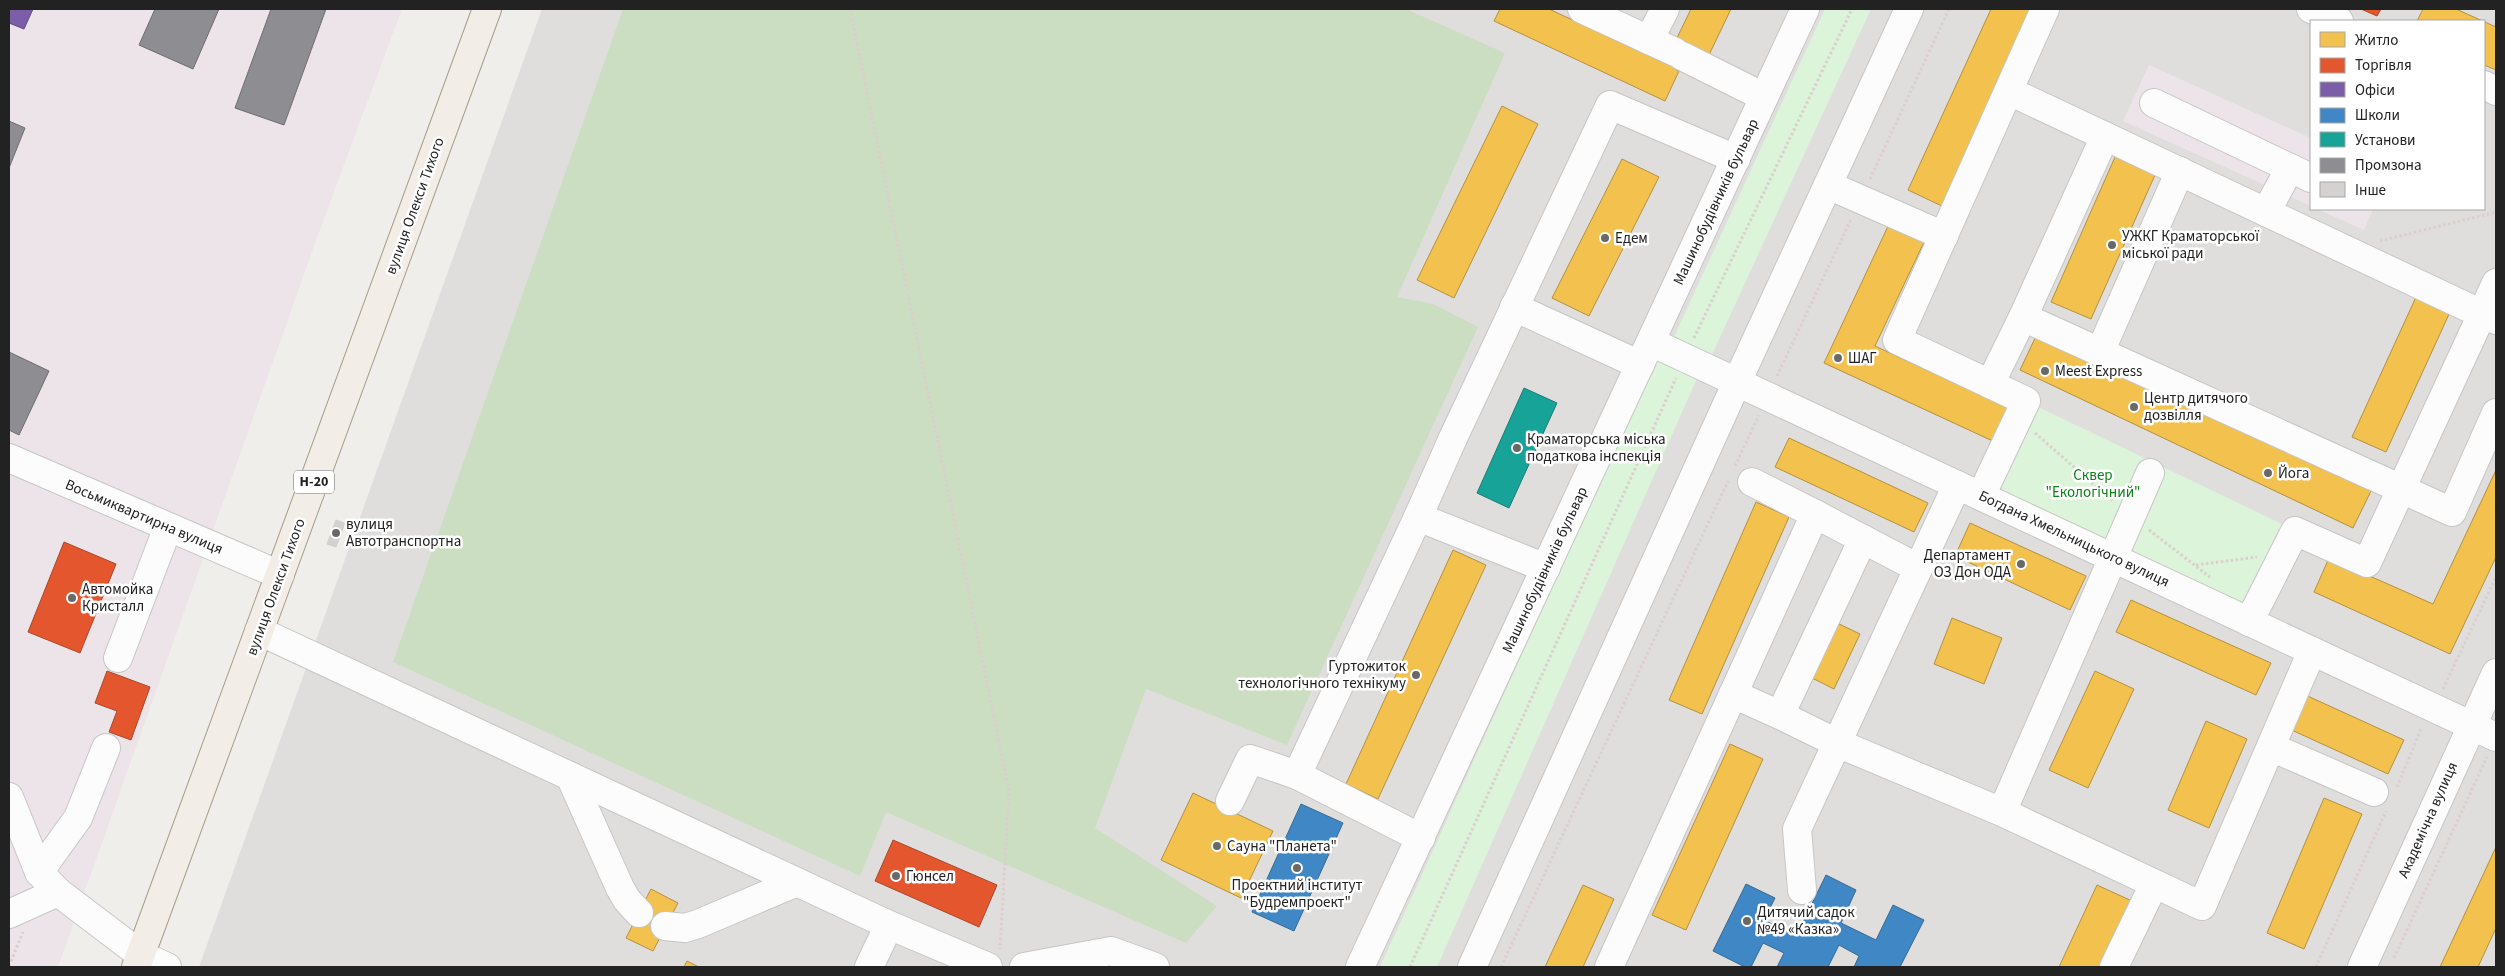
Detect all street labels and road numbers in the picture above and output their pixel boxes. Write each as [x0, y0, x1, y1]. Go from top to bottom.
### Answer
street label: Машинобудівників бульвар [1668, 115, 1764, 289]
street label: вулиця Олекси Тихого [380, 134, 450, 278]
road number: Н-20 [294, 471, 334, 494]
street label: Восьмиквартирна вулиця [62, 474, 226, 560]
street label: Машинобудівників бульвар [1497, 483, 1593, 657]
street label: Богдана Хмельницького вулиця [1975, 485, 2173, 593]
street label: вулиця Олекси Тихого [241, 515, 311, 659]
street label: Академічна вулиця [2393, 759, 2463, 881]

